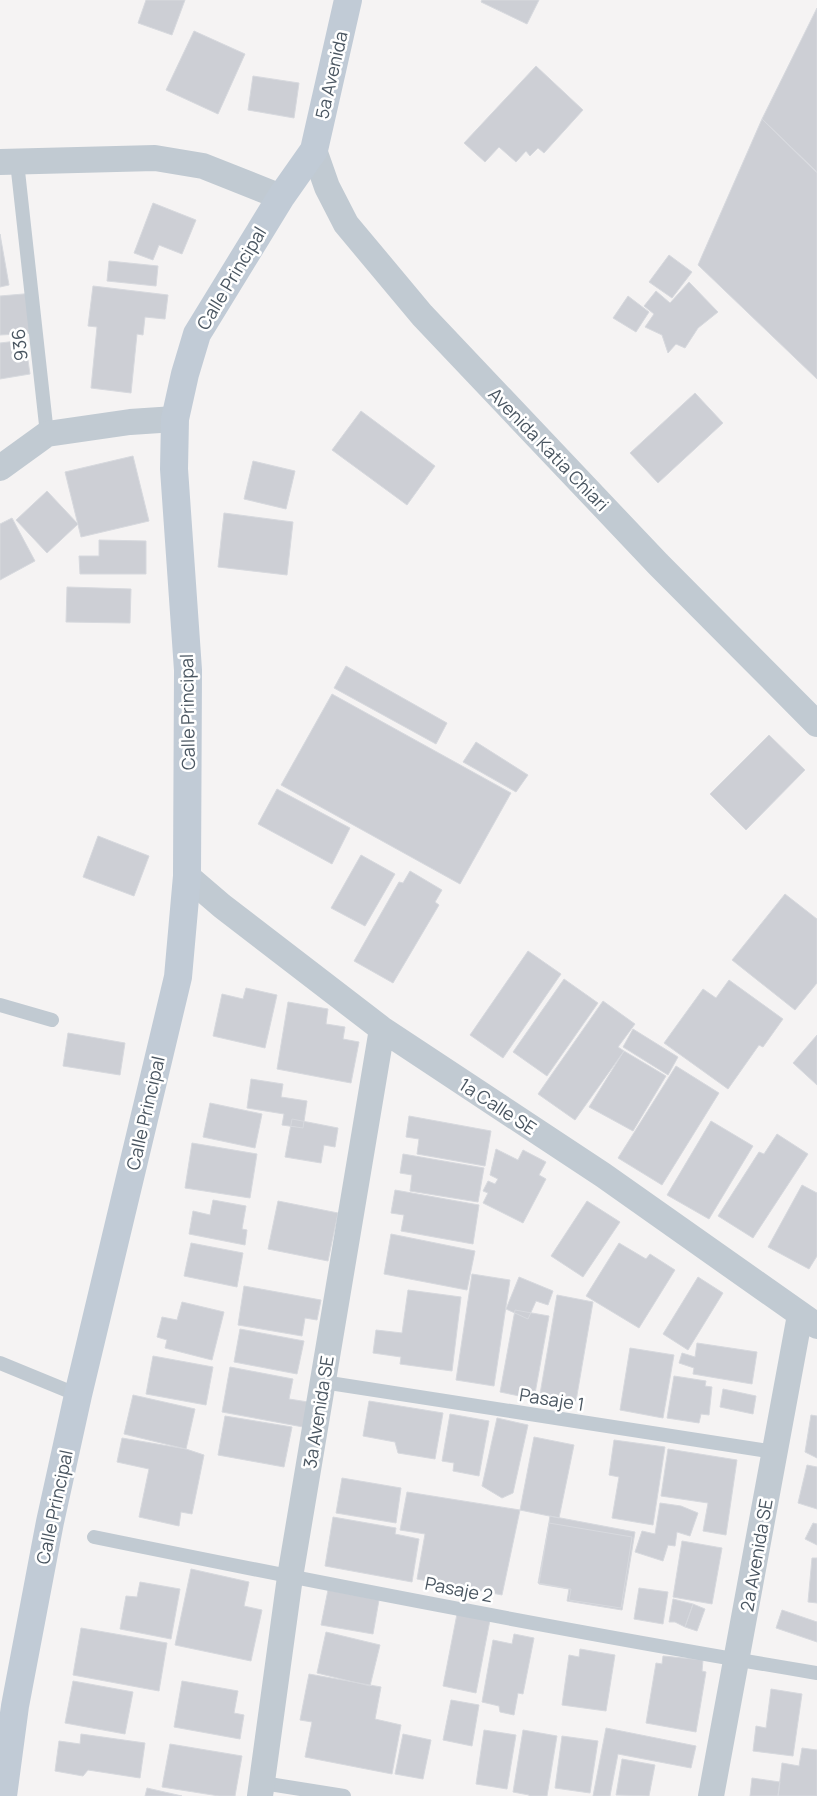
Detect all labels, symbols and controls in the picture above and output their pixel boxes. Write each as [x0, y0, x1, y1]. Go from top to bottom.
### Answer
street label: 5a Avenida [309, 29, 353, 121]
street label: Calle Principal [191, 222, 271, 334]
street label: 936 [5, 328, 33, 362]
street label: Avenida Katia Chiari [484, 382, 614, 516]
street label: Calle Principal [174, 654, 200, 770]
street label: Calle Principal [120, 1054, 170, 1172]
street label: 1a Calle SE [455, 1072, 541, 1140]
street label: 3a Avenida SE [297, 1354, 339, 1470]
street label: Pasaje 1 [518, 1382, 586, 1416]
street label: Calle Principal [30, 1448, 78, 1566]
street label: 2a Avenida SE [734, 1497, 778, 1613]
street label: Pasaje 2 [423, 1571, 495, 1607]

